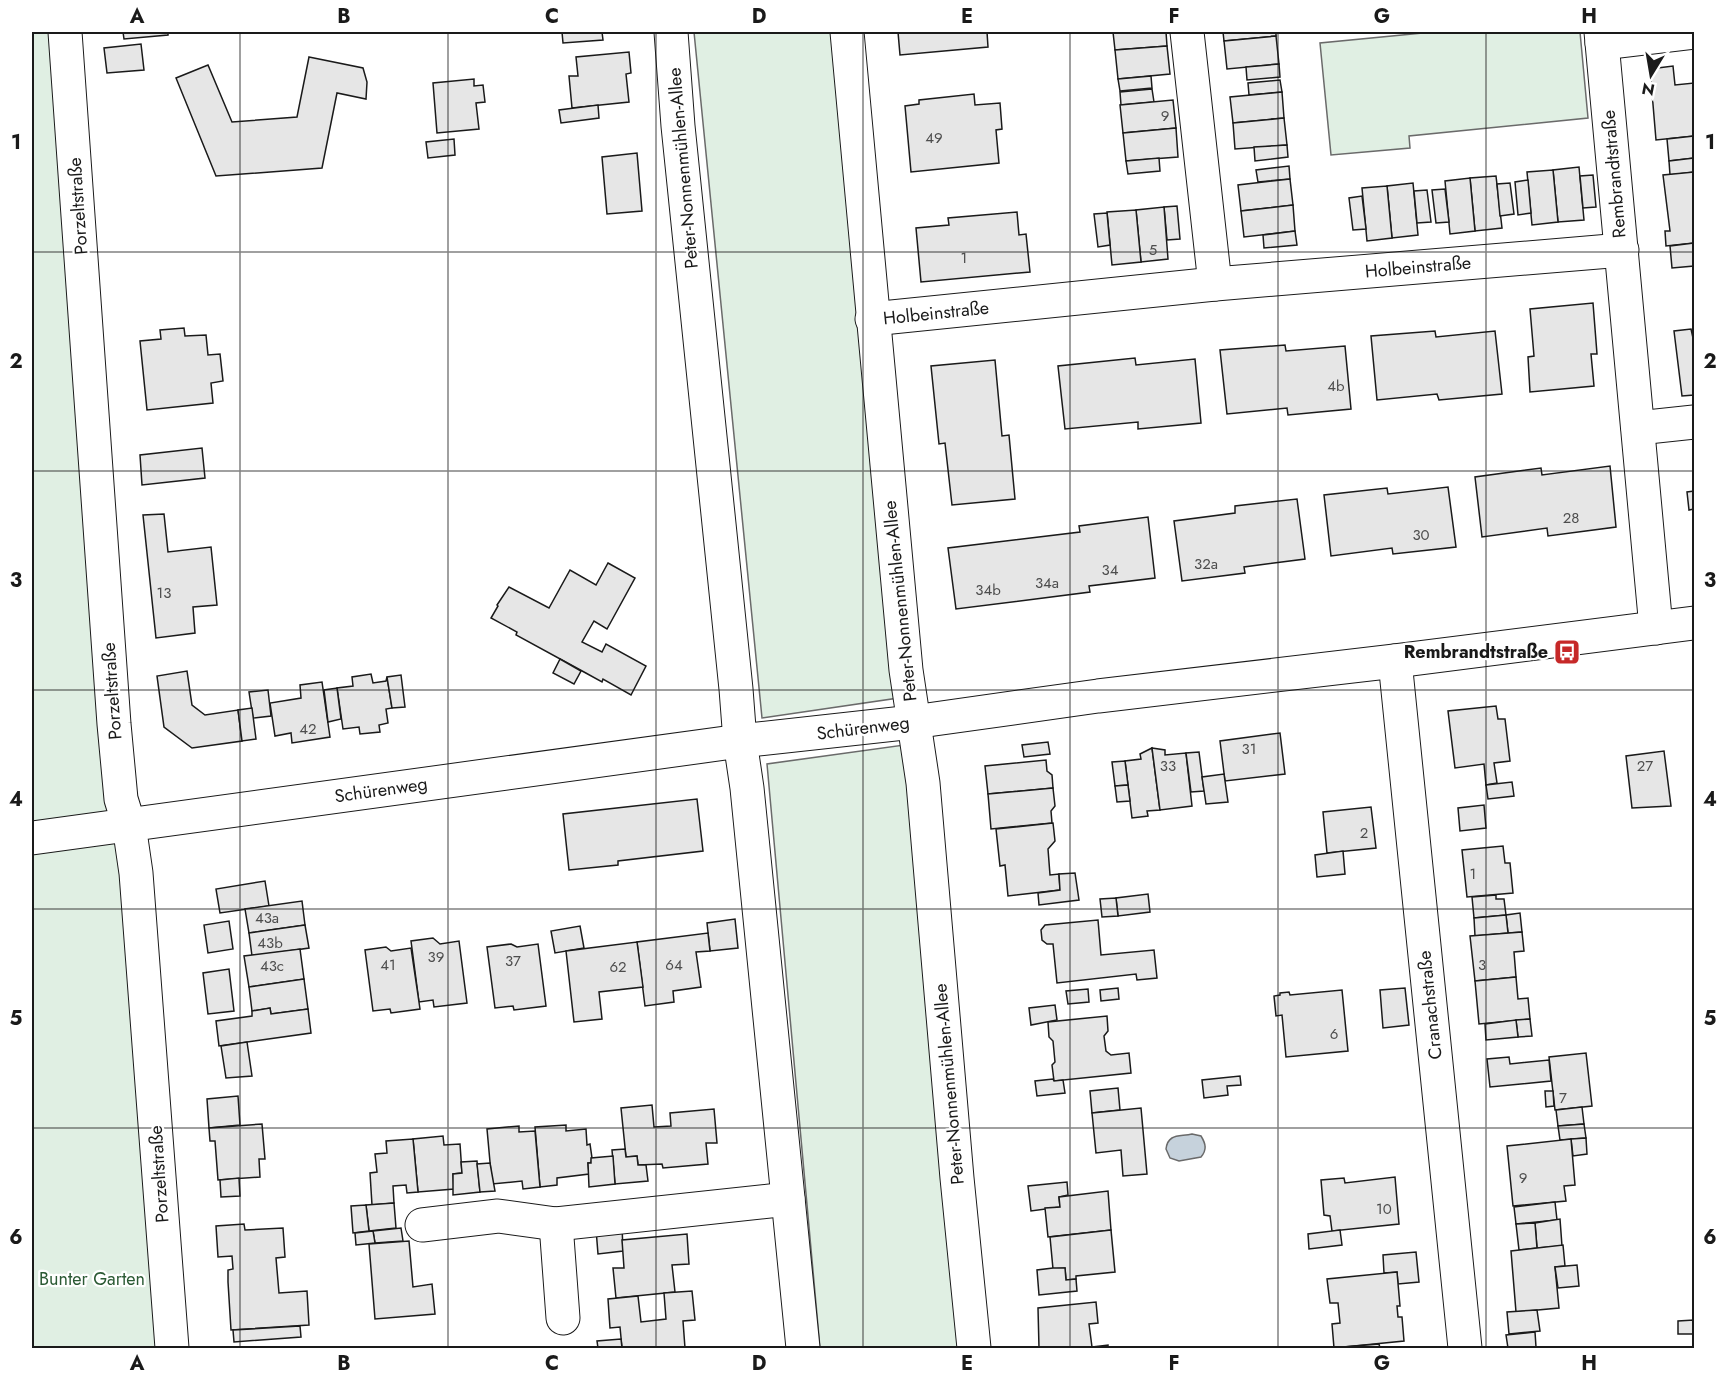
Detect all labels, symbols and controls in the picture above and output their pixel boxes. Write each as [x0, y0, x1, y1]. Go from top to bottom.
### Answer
text: A [129, 2, 145, 31]
text: B [337, 2, 351, 31]
text: C [545, 2, 559, 31]
text: D [752, 2, 766, 31]
text: E [961, 2, 973, 31]
text: F [1168, 2, 1180, 31]
text: G [1374, 2, 1390, 31]
text: H [1581, 2, 1597, 31]
north arrow [1621, 45, 1681, 105]
street label: Peter-Nonnenmühlen-Allee [661, 66, 705, 270]
text: N [1640, 77, 1657, 102]
house number: 9 [1161, 105, 1169, 127]
street label: Rembrandtstraße [1595, 109, 1633, 239]
house number: 49 [925, 127, 943, 149]
text: 1 [11, 128, 21, 157]
text: 1 [1705, 128, 1715, 157]
street label: Porzeltstraße [62, 156, 94, 256]
house number: 5 [1149, 239, 1157, 261]
house number: 1 [961, 247, 967, 269]
street label: Holbeinstraße [1364, 249, 1472, 285]
street label: Holbeinstraße [882, 295, 990, 331]
text: 2 [9, 347, 23, 376]
text: 2 [1703, 347, 1717, 376]
house number: 4b [1327, 375, 1345, 397]
street label: Peter-Nonnenmühlen-Allee [877, 499, 923, 703]
house number: 28 [1563, 507, 1579, 529]
house number: 30 [1412, 524, 1430, 546]
house number: 32a [1194, 553, 1218, 575]
house number: 34 [1102, 559, 1119, 581]
text: 3 [10, 566, 22, 595]
text: 3 [1704, 566, 1716, 595]
house number: 34a [1035, 572, 1059, 594]
house number: 34b [975, 579, 1001, 601]
house number: 13 [157, 582, 171, 604]
bus stop icon: Rembrandtstraße [1552, 637, 1582, 667]
place label: Rembrandtstraße [1404, 639, 1548, 665]
street label: Porzeltstraße [96, 641, 128, 741]
street label: Schürenweg [815, 709, 911, 747]
house number: 42 [299, 718, 317, 740]
house number: 31 [1242, 738, 1256, 760]
house number: 33 [1160, 755, 1176, 777]
house number: 27 [1637, 755, 1653, 777]
street label: Schürenweg [333, 771, 429, 809]
text: 4 [9, 785, 23, 814]
text: 4 [1703, 785, 1717, 814]
house number: 2 [1360, 822, 1368, 844]
house number: 1 [1470, 863, 1476, 885]
house number: 43a [255, 907, 279, 929]
house number: 43b [257, 932, 283, 954]
house number: 39 [428, 946, 444, 968]
street label: Cranachstraße [1411, 949, 1449, 1061]
house number: 37 [505, 950, 521, 972]
house number: 41 [380, 954, 396, 976]
house number: 64 [665, 954, 683, 976]
house number: 3 [1478, 954, 1486, 976]
house number: 43c [260, 955, 284, 977]
house number: 62 [609, 956, 627, 978]
street label: Peter-Nonnenmühlen-Allee [927, 982, 971, 1186]
text: 5 [10, 1004, 23, 1033]
text: 5 [1704, 1004, 1717, 1033]
house number: 6 [1330, 1023, 1338, 1045]
house number: 7 [1559, 1087, 1567, 1109]
street label: Porzeltstraße [143, 1124, 175, 1224]
house number: 9 [1519, 1167, 1527, 1189]
house number: 10 [1376, 1198, 1392, 1220]
text: 6 [9, 1223, 23, 1252]
text: 6 [1703, 1223, 1717, 1252]
park label: Bunter Garten [39, 1266, 145, 1292]
text: A [129, 1349, 145, 1378]
text: B [337, 1349, 351, 1378]
text: C [545, 1349, 559, 1378]
text: D [752, 1349, 766, 1378]
text: E [961, 1349, 973, 1378]
text: F [1168, 1349, 1180, 1378]
text: G [1374, 1349, 1390, 1378]
text: H [1581, 1349, 1597, 1378]

